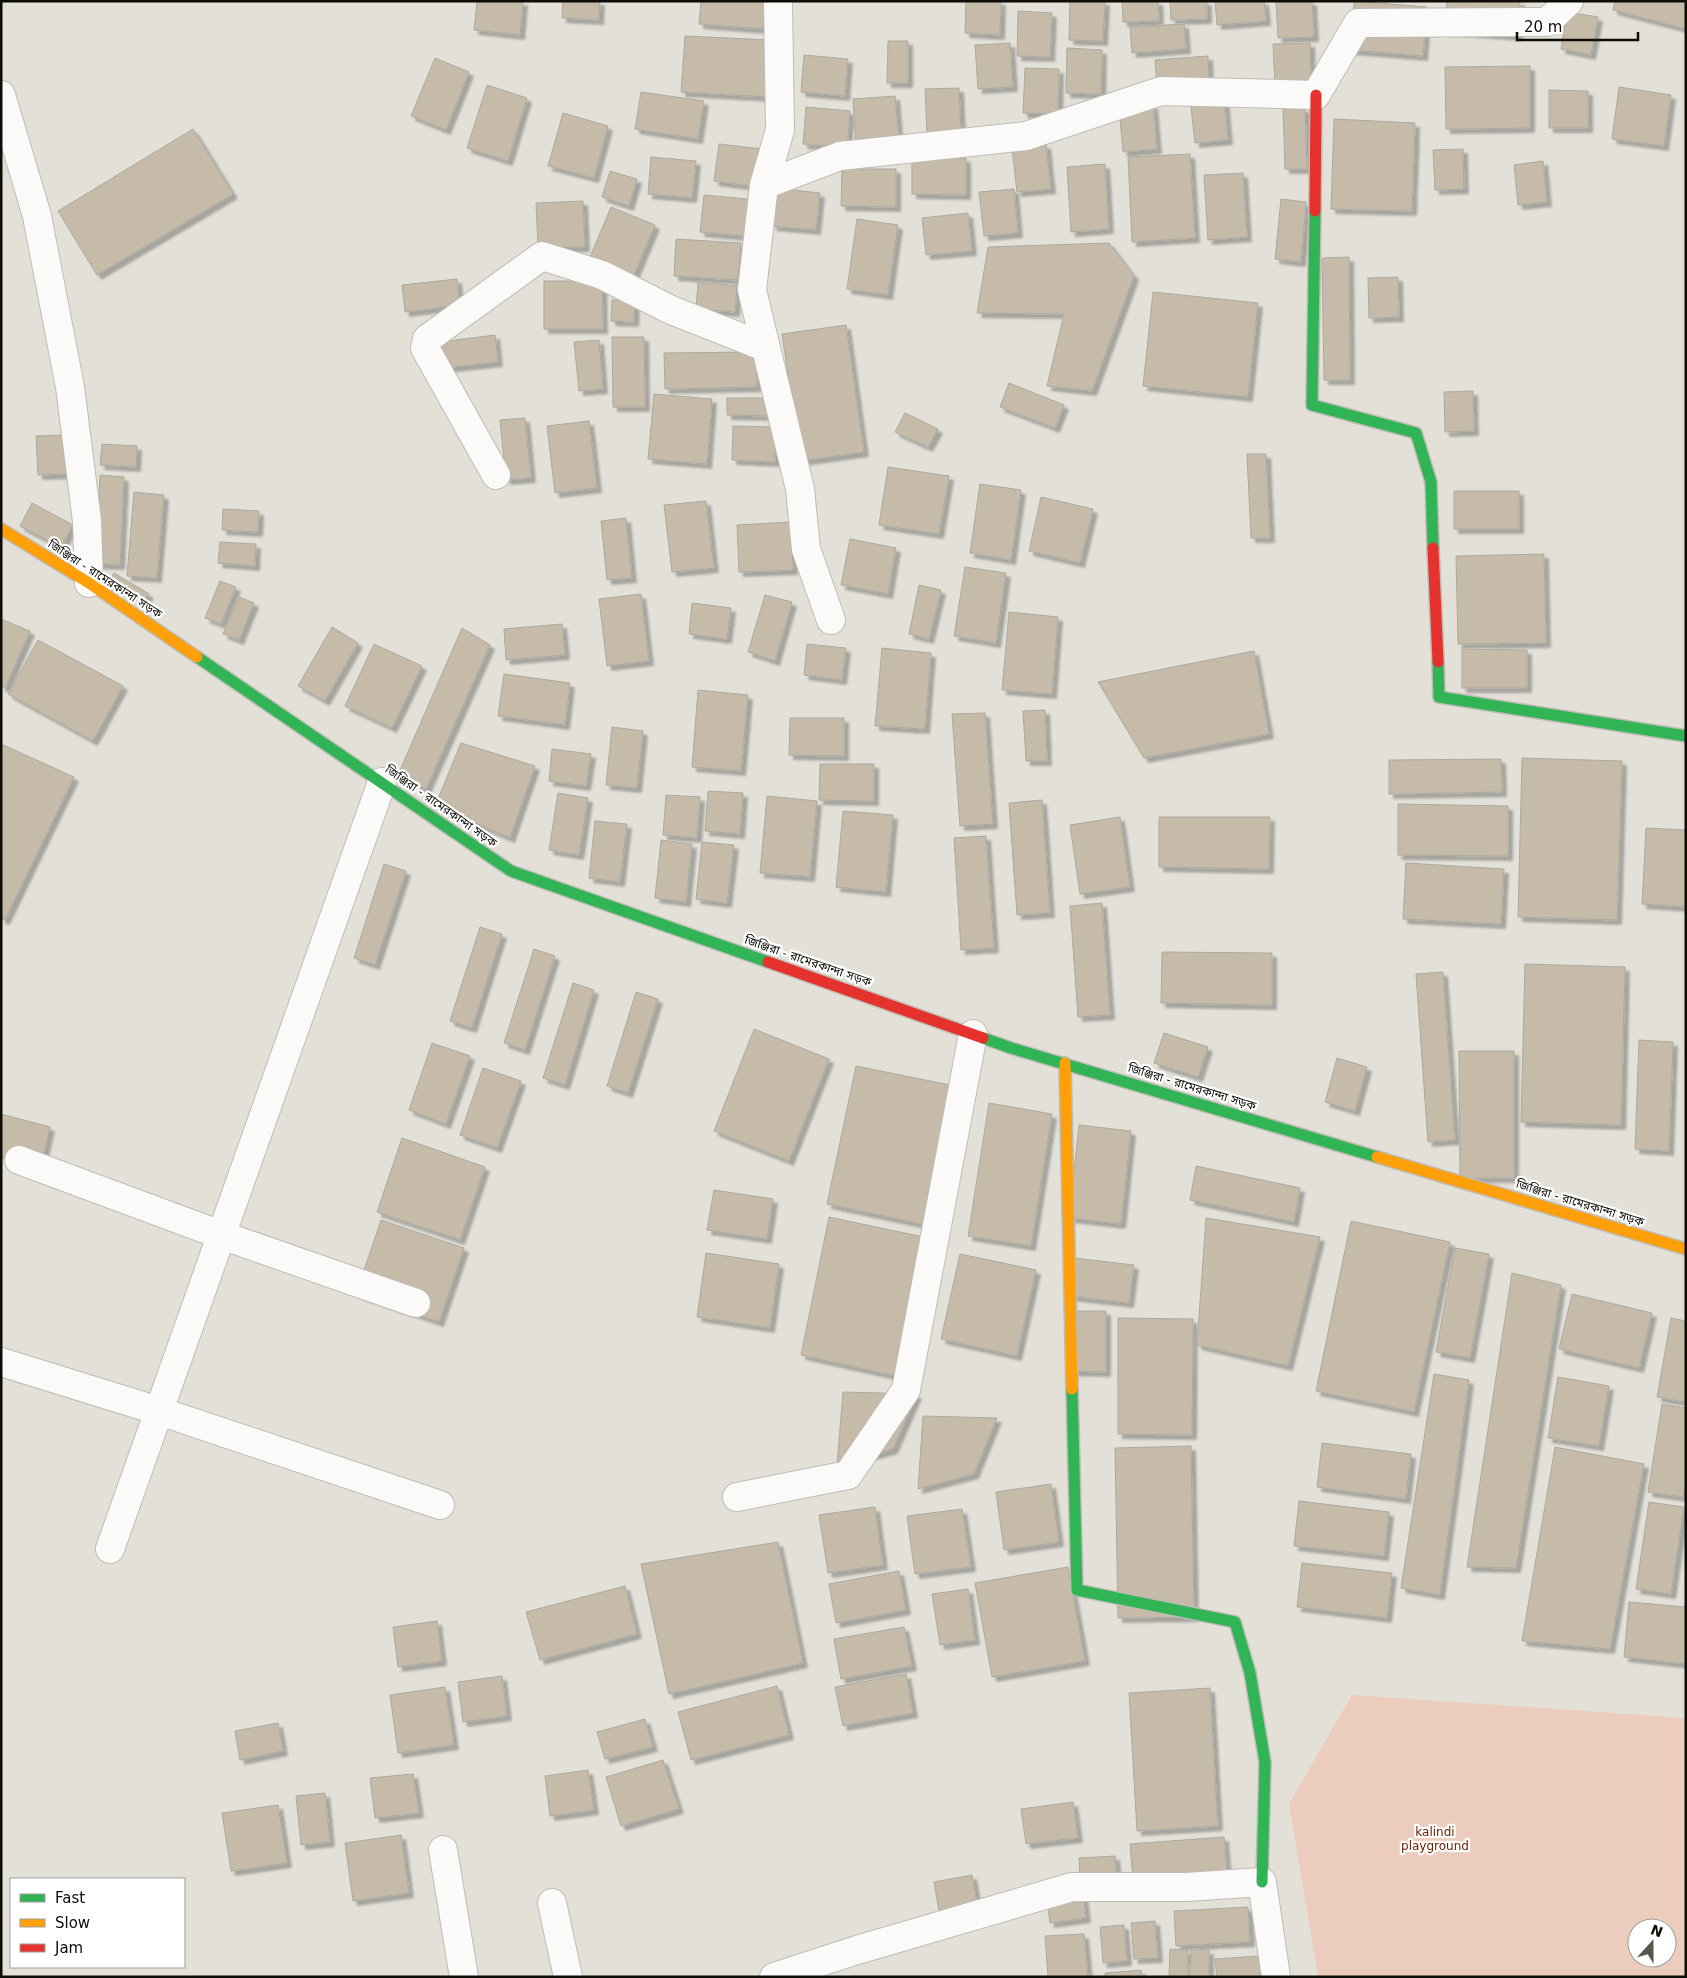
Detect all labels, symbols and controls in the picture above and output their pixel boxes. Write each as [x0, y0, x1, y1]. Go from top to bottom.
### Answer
scale bar [1517, 10, 1638, 42]
text: 20 m [1524, 18, 1562, 36]
street label: জিঞ্জিরা - রামেরকান্দা সড়ক [45, 535, 165, 621]
street label: জিঞ্জিরা - রামেরকান্দা সড়ক [382, 761, 500, 850]
street label: জিঞ্জিরা - রামেরকান্দা সড়ক [742, 931, 874, 989]
street label: জিঞ্জিরা - রামেরকান্দা সড়ক [1125, 1060, 1258, 1113]
street label: জিঞ্জিরা - রামেরকান্দা সড়ক [1513, 1176, 1646, 1229]
park label: kalindi playground [1401, 1825, 1469, 1853]
legend [10, 1878, 185, 1968]
text: Fast [55, 1889, 85, 1907]
text: Slow [55, 1914, 90, 1932]
north arrow [1627, 1918, 1677, 1968]
text: N [1648, 1921, 1665, 1940]
text: Jam [54, 1939, 83, 1957]

